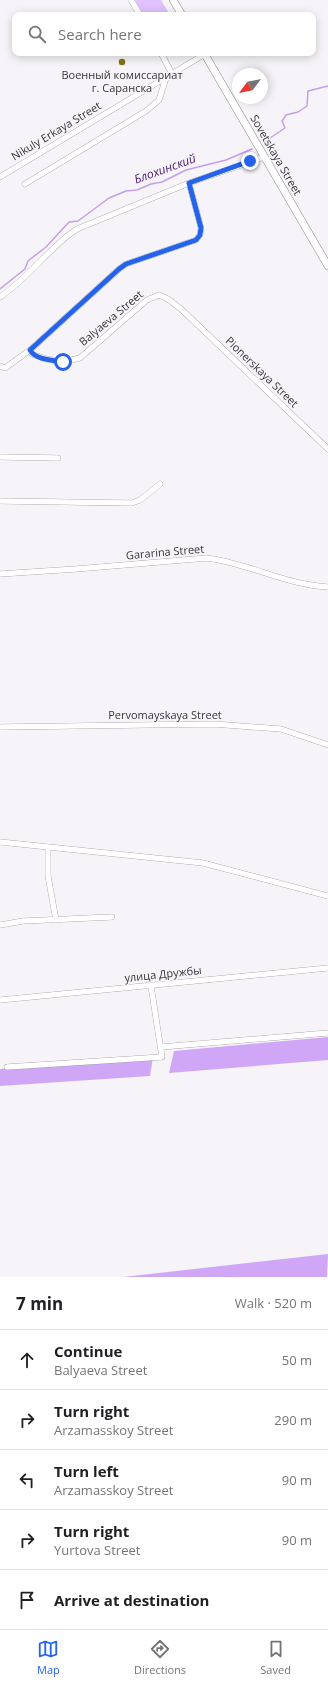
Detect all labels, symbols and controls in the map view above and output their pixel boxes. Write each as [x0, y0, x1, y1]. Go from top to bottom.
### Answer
search box [12, 12, 316, 56]
icon: search [26, 23, 48, 45]
text: Search here [58, 24, 142, 44]
marker: Военный комиссариат г. Саранска [117, 57, 127, 67]
place label: Военный комиссариат г. Саранска [61, 67, 183, 95]
north arrow [232, 68, 268, 104]
street label: Nikuly Erkaya Street [8, 98, 104, 163]
street label: Sovetskaya Street [247, 112, 306, 198]
water label: Блохинский [131, 149, 198, 188]
route end [241, 152, 259, 170]
street label: Balyaeva Street [76, 286, 146, 349]
street label: Pionerskaya Street [223, 333, 302, 410]
route start [54, 353, 72, 371]
street label: Gararina Street [125, 541, 205, 562]
street label: Pervomayskaya Street [108, 707, 222, 722]
street label: улица Дружбы [124, 962, 202, 985]
text: 7 min [16, 1292, 63, 1315]
text: Walk · 520 m [235, 1294, 312, 1312]
text: Continue [54, 1341, 122, 1361]
icon: ahead [16, 1349, 38, 1371]
text: 50 m [282, 1351, 312, 1369]
text: Balyaeva Street [54, 1361, 147, 1379]
text: Turn right [54, 1401, 129, 1421]
icon: right [16, 1409, 38, 1431]
text: 290 m [274, 1411, 312, 1429]
text: Arzamasskoy Street [54, 1421, 173, 1439]
text: Turn left [54, 1461, 119, 1481]
icon: left [16, 1469, 38, 1491]
text: 90 m [282, 1471, 312, 1489]
text: Arzamasskoy Street [54, 1481, 173, 1499]
text: Turn right [54, 1521, 129, 1541]
icon: right [16, 1529, 38, 1551]
text: 90 m [282, 1531, 312, 1549]
text: Yurtova Street [54, 1541, 140, 1559]
icon: arrive [16, 1589, 38, 1611]
text: Arrive at destination [54, 1590, 209, 1610]
tab: Map [37, 1638, 60, 1677]
tab: Directions [134, 1638, 186, 1677]
tab: Saved [260, 1638, 291, 1677]

